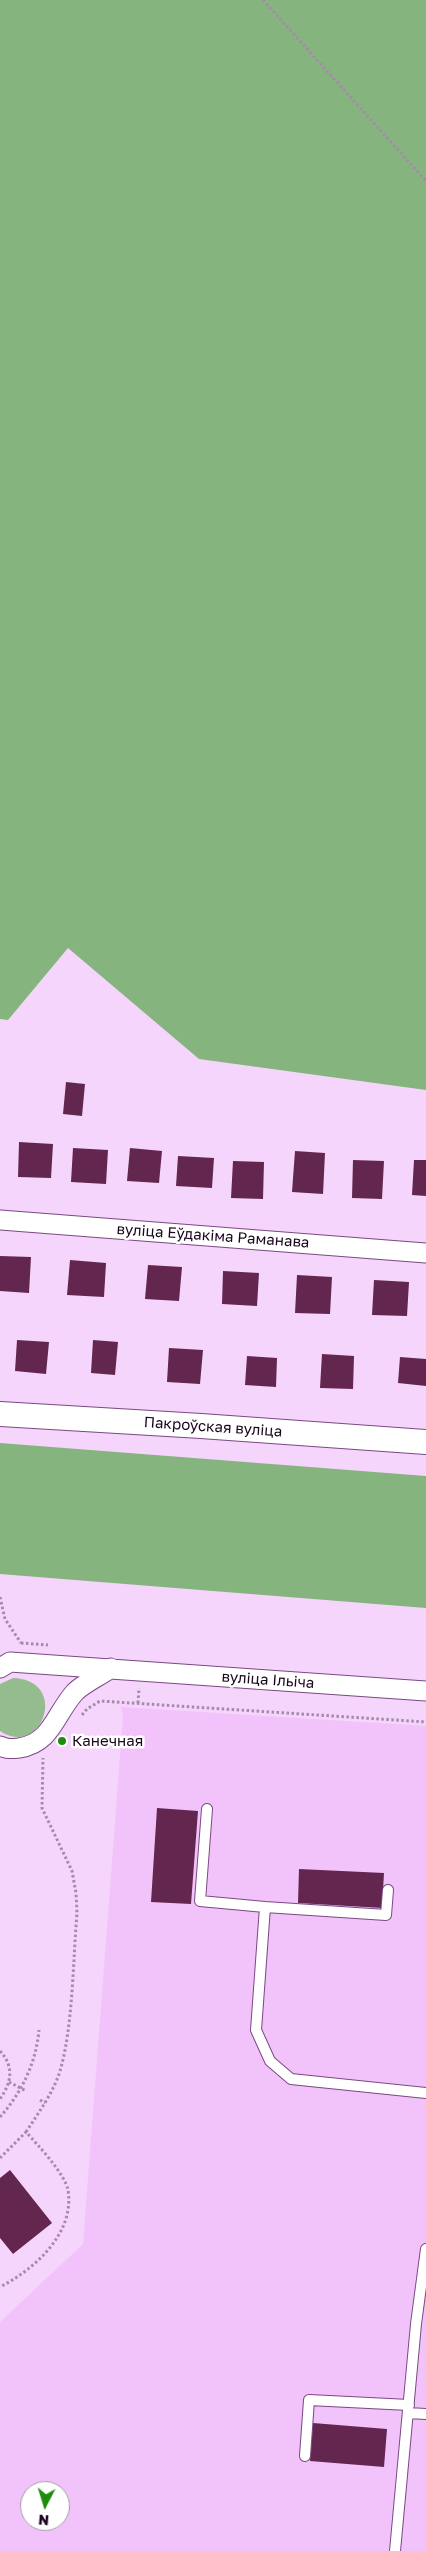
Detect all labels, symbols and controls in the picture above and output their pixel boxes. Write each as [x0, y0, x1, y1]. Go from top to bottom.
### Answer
street label: вуліца Еўдакіма Раманава [116, 1220, 310, 1252]
street label: Пакроўская вуліца [143, 1413, 283, 1441]
street label: вуліца Ільіча [221, 1668, 315, 1692]
place label: Канечная [72, 1732, 143, 1750]
marker: Канечная [56, 1735, 68, 1747]
north arrow [20, 2481, 70, 2531]
text: N [38, 2512, 50, 2529]

